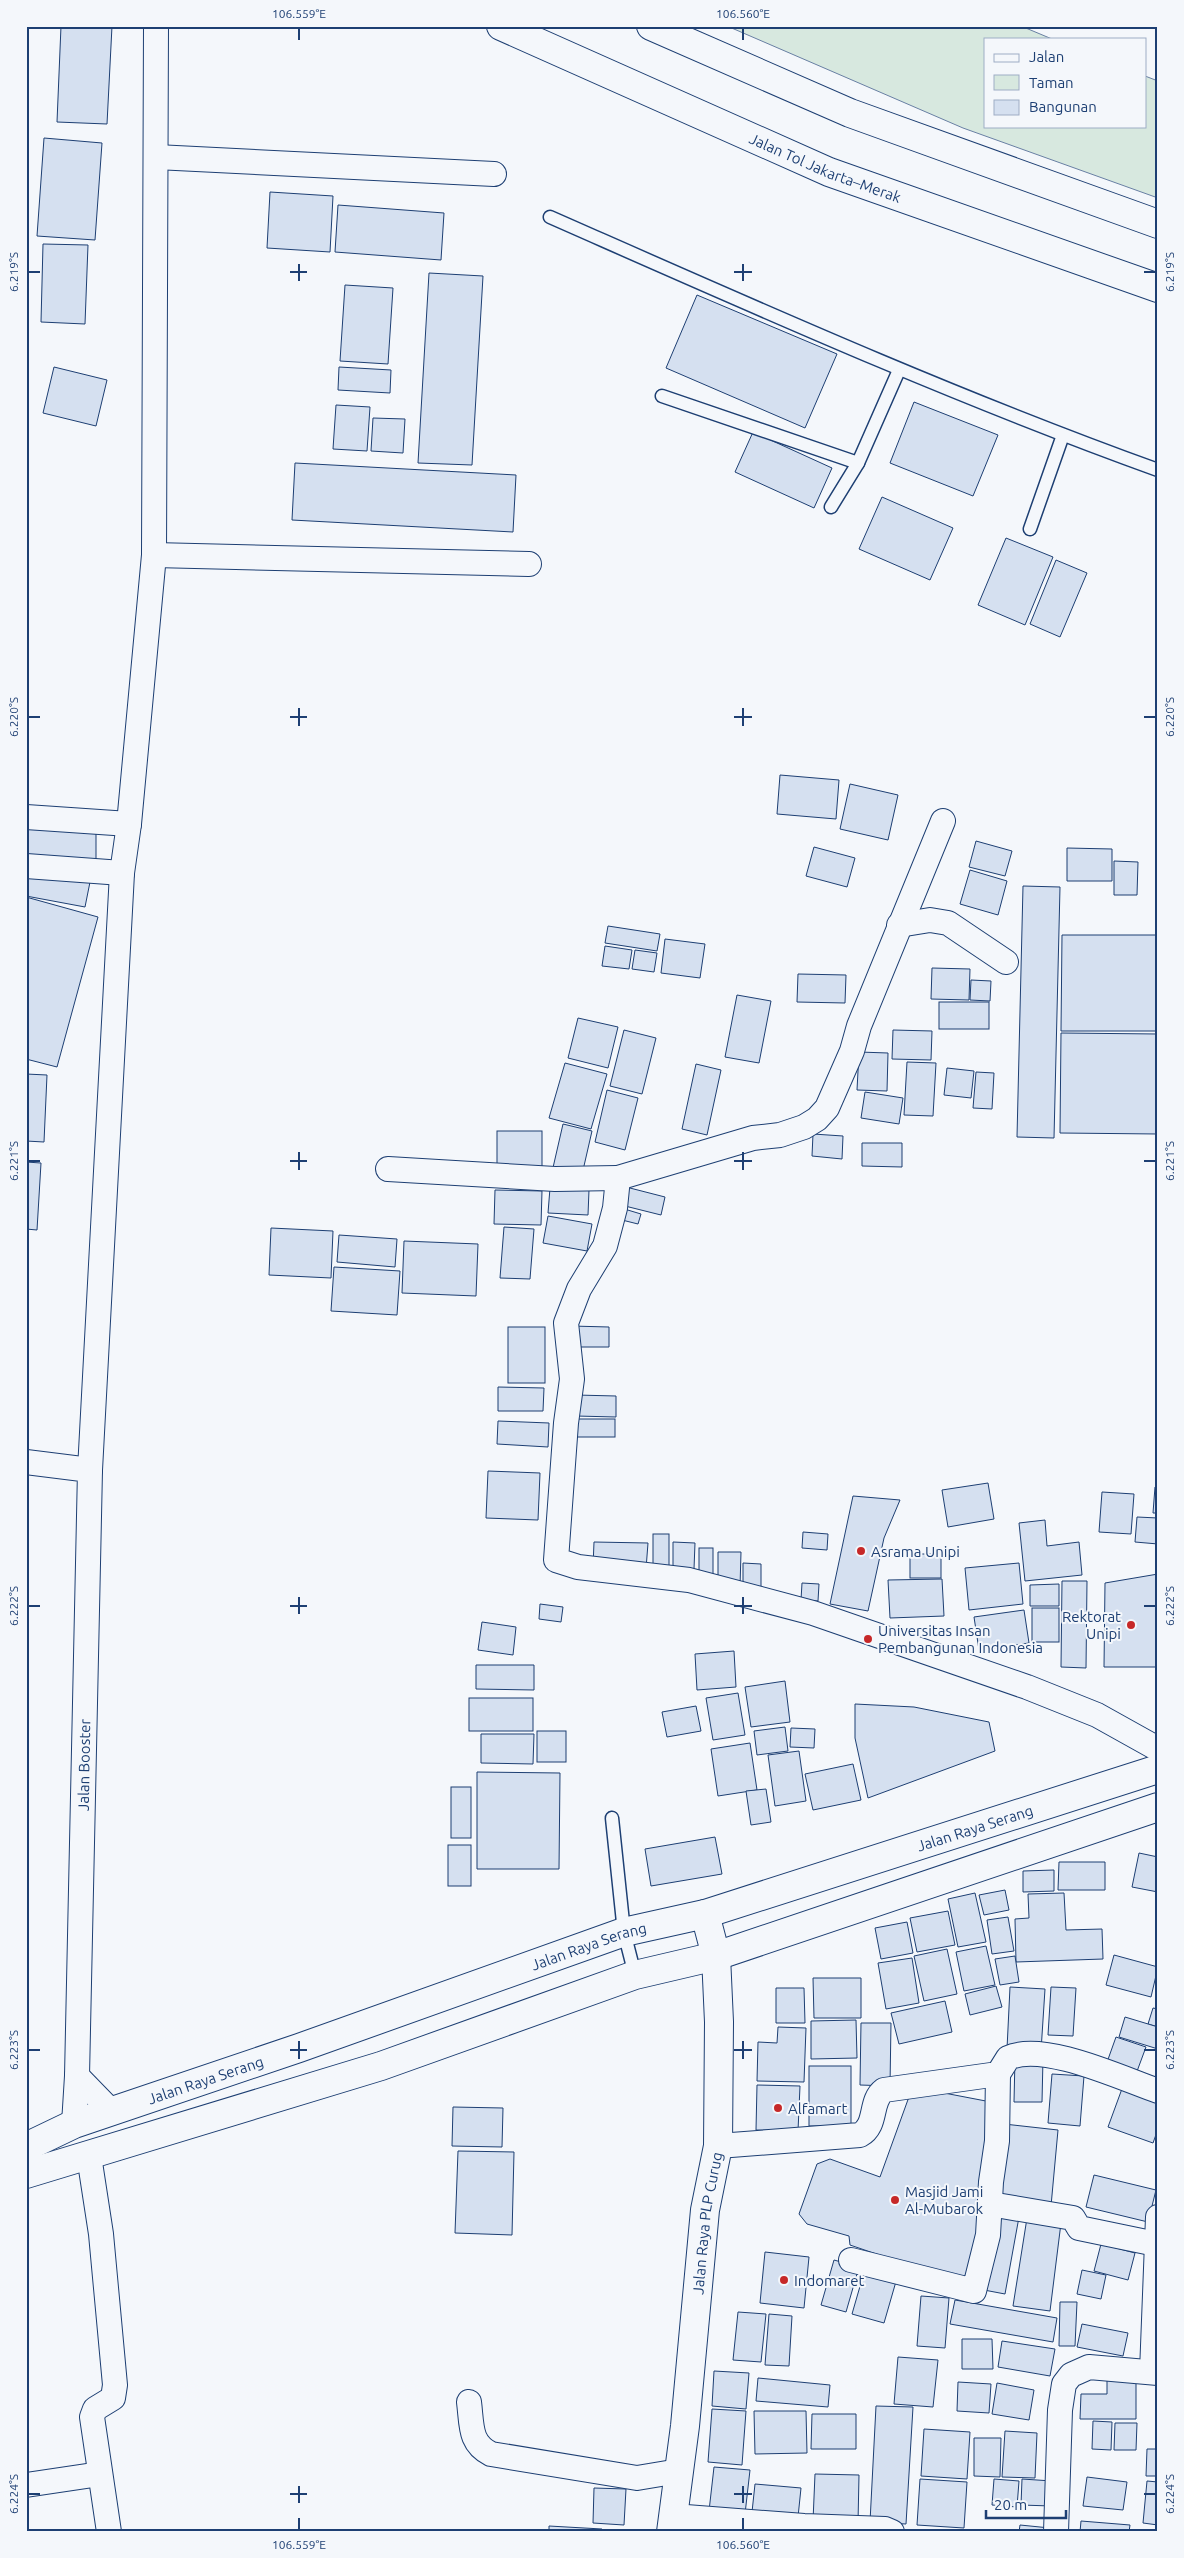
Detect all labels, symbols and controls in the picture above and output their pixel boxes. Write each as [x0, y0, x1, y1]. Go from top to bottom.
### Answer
text: 106.559°E [272, 7, 326, 20]
text: 106.560°E [716, 7, 770, 20]
legend [984, 38, 1146, 128]
text: Jalan [1029, 48, 1064, 65]
text: Taman [1029, 74, 1074, 91]
text: Bangunan [1029, 98, 1097, 115]
street label: Jalan Tol Jakarta–Merak [747, 129, 904, 205]
text: 6.219°S [7, 252, 20, 292]
text: 6.219°S [1163, 252, 1176, 292]
text: 6.220°S [7, 697, 20, 737]
text: 6.220°S [1163, 697, 1176, 737]
text: 6.221°S [7, 1141, 20, 1181]
text: 6.221°S [1163, 1141, 1176, 1181]
place label: Asrama Unipi [871, 1543, 960, 1560]
marker: Asrama Unipi [855, 1545, 867, 1557]
text: 6.222°S [7, 1586, 20, 1626]
text: 6.222°S [1163, 1586, 1176, 1626]
place label: Rektorat Unipi [1062, 1608, 1121, 1642]
marker: Rektorat Unipi [1125, 1619, 1137, 1631]
place label: Universitas Insan Pembangunan Indonesia [878, 1622, 1043, 1656]
marker: Universitas Insan Pembangunan Indonesia [862, 1633, 874, 1645]
street label: Jalan Booster [75, 1718, 93, 1811]
street label: Jalan Raya Serang [915, 1801, 1035, 1854]
street label: Jalan Raya Serang [529, 1919, 648, 1973]
text: 6.223°S [7, 2030, 20, 2070]
text: 6.223°S [1163, 2030, 1176, 2070]
street label: Jalan Raya Serang [145, 2052, 266, 2107]
place label: Alfamart [788, 2100, 847, 2117]
marker: Alfamart [772, 2102, 784, 2114]
street label: Jalan Raya PLP Curug [689, 2150, 725, 2295]
place label: Masjid Jami Al-Mubarok [905, 2183, 984, 2217]
marker: Masjid Jami Al-Mubarok [889, 2194, 901, 2206]
place label: Indomaret [794, 2272, 865, 2289]
marker: Indomaret [778, 2274, 790, 2286]
text: 6.224°S [7, 2474, 20, 2514]
text: 6.224°S [1163, 2474, 1176, 2514]
scale bar [986, 2488, 1066, 2520]
text: 20 m [994, 2496, 1027, 2513]
text: 106.559°E [272, 2538, 326, 2551]
text: 106.560°E [716, 2538, 770, 2551]

